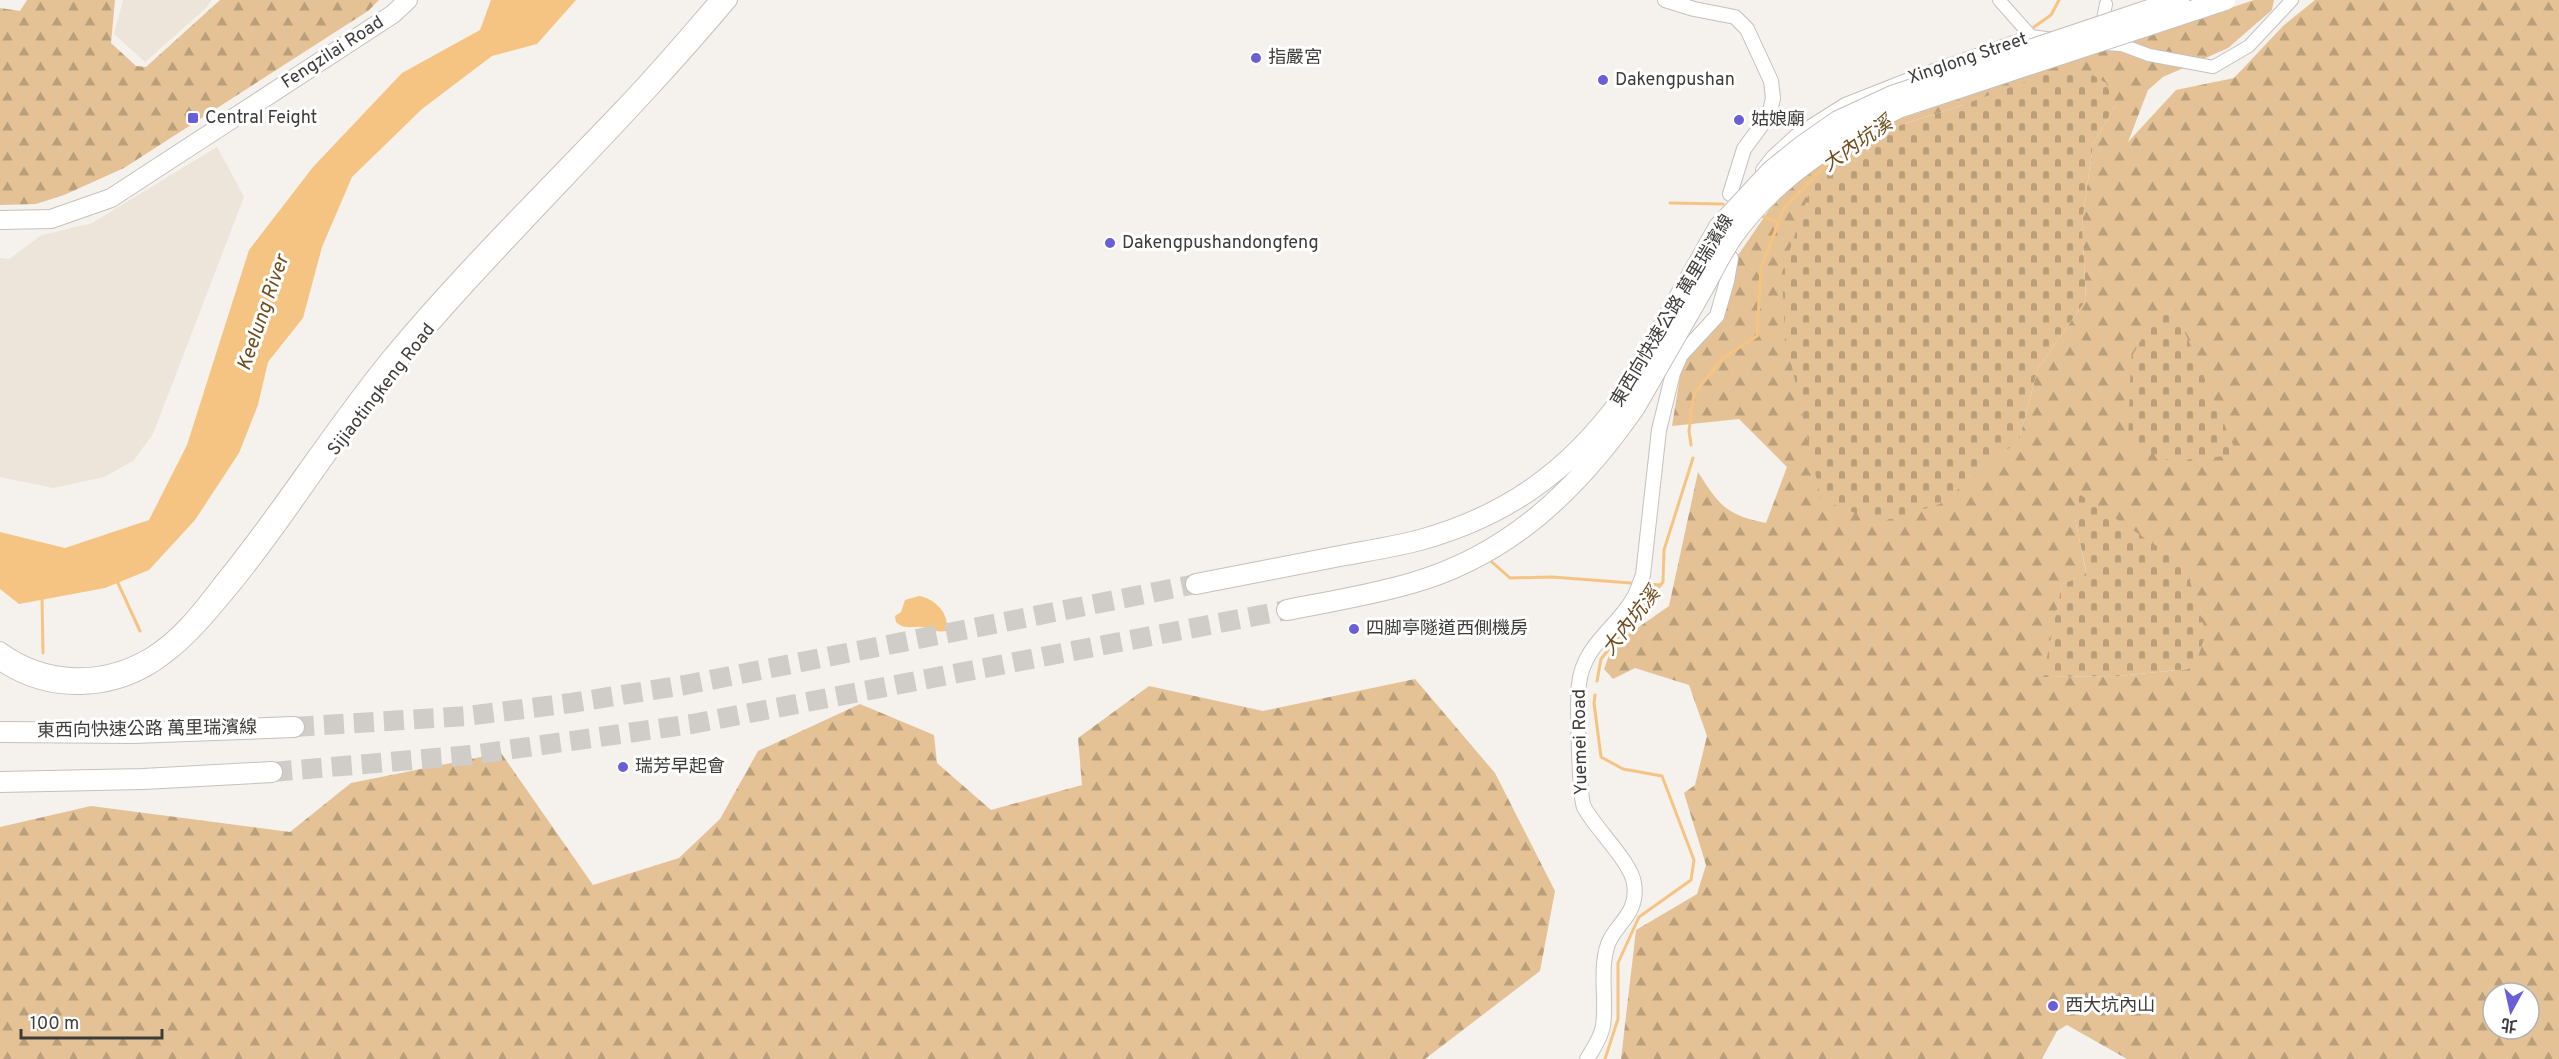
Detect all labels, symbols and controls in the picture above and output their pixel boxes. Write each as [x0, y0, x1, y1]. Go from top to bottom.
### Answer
street label: Fengzilai Road [278, 11, 388, 95]
street label: Xinglong Street [1905, 28, 2031, 90]
place label: 指嚴宮 [1268, 47, 1322, 70]
marker: 指嚴宮 [1249, 51, 1263, 65]
place label: Dakengpushan [1615, 69, 1735, 92]
marker: Dakengpushan [1596, 73, 1610, 87]
place label: Central Feight [205, 107, 317, 130]
place label: 姑娘廟 [1751, 109, 1805, 132]
water label: 大內坑溪 [1818, 110, 1901, 179]
marker: Central Feight [186, 111, 200, 125]
marker: 姑娘廟 [1732, 113, 1746, 127]
street label: 東西向快速公路 萬里瑞濱線 [1606, 211, 1740, 411]
place label: Dakengpushandongfeng [1122, 232, 1319, 255]
marker: Dakengpushandongfeng [1103, 236, 1117, 250]
water label: Keelung River [232, 250, 296, 374]
street label: Sijiaotingkeng Road [323, 319, 441, 461]
water label: 大內坑溪 [1597, 580, 1669, 662]
place label: 四脚亭隧道西側機房 [1366, 618, 1528, 641]
marker: 四脚亭隧道西側機房 [1347, 622, 1361, 636]
street label: Yuemei Road [1569, 689, 1593, 795]
street label: 東西向快速公路 萬里瑞濱線 [37, 717, 257, 743]
place label: 瑞芳早起會 [635, 756, 725, 779]
marker: 瑞芳早起會 [616, 760, 630, 774]
north arrow [2481, 981, 2541, 1041]
place label: 西大坑內山 [2065, 995, 2155, 1018]
marker: 西大坑內山 [2046, 999, 2060, 1013]
scale bar [21, 1002, 162, 1040]
text: 100 m [30, 1013, 79, 1036]
text: 北 [2500, 1013, 2519, 1035]

